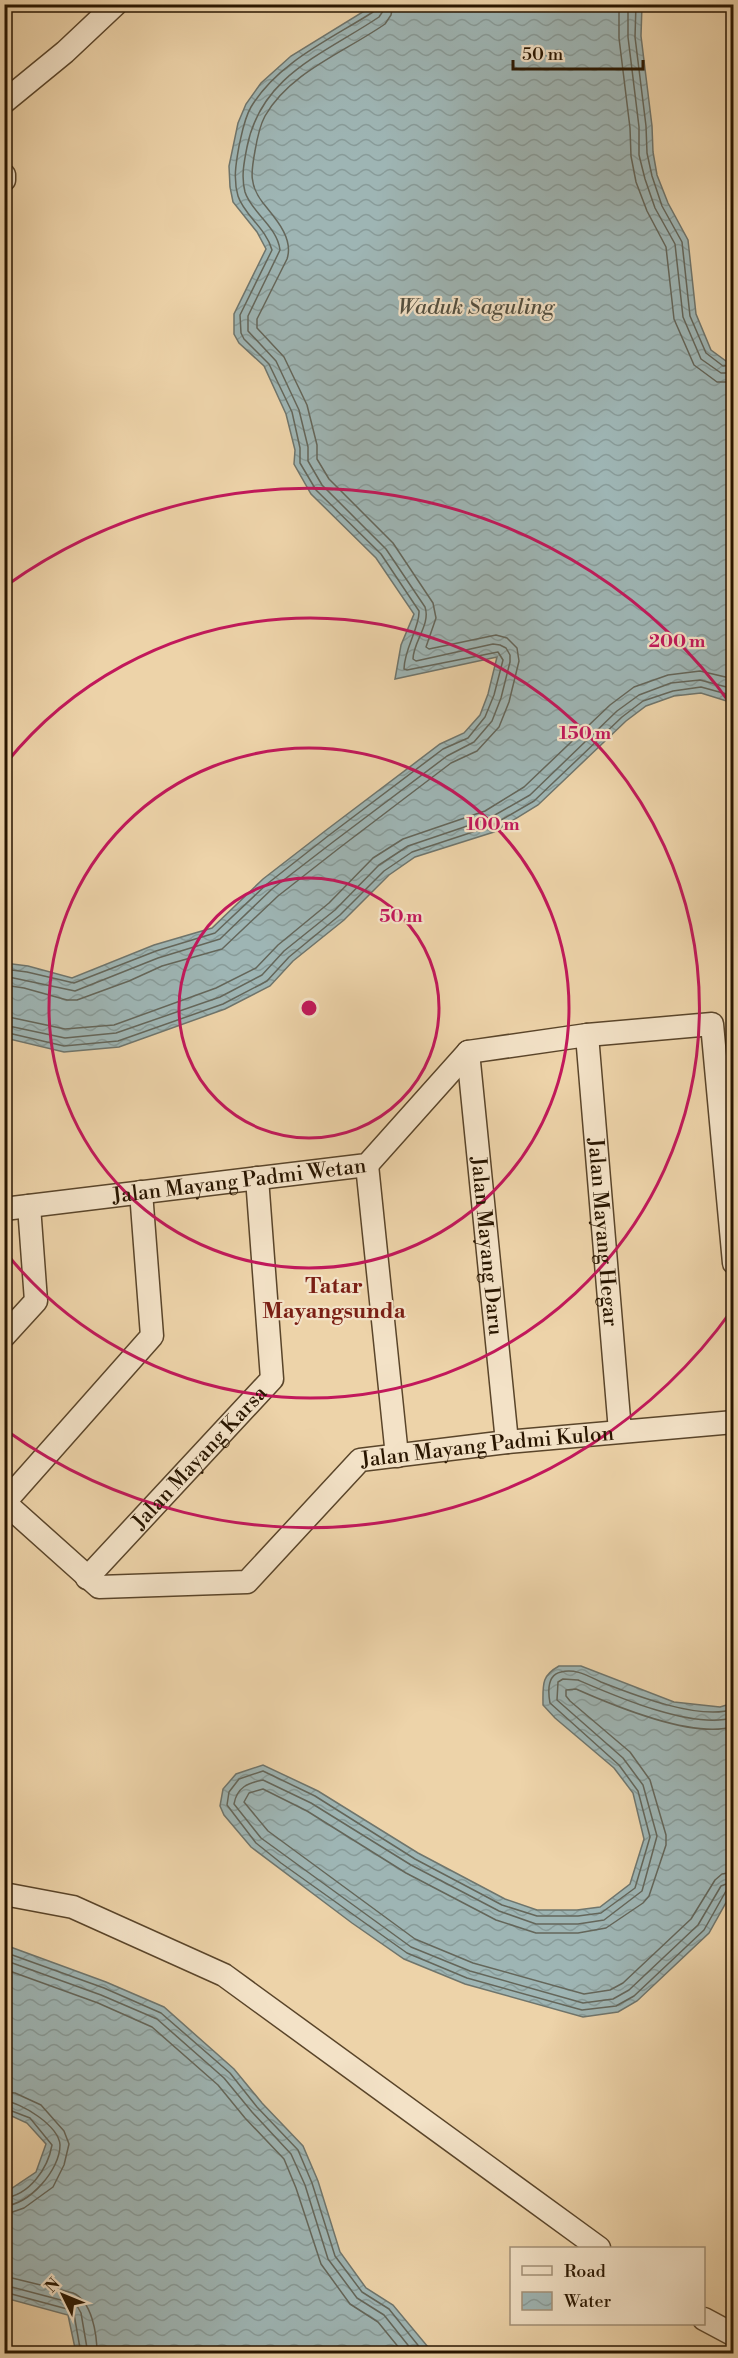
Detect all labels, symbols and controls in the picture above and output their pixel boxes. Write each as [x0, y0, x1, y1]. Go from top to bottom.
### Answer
scale bar [513, 33, 644, 71]
text: 50 m [522, 43, 564, 66]
water label: Waduk Saguling [398, 294, 556, 321]
text: 200 m [649, 630, 706, 653]
text: 150 m [559, 722, 612, 745]
text: 100 m [466, 813, 520, 836]
text: 50 m [379, 905, 423, 928]
centre of rings [299, 998, 319, 1018]
street label: Jalan Mayang Hegar [582, 1136, 623, 1328]
street label: Jalan Mayang Padmi Wetan [110, 1153, 368, 1210]
street label: Jalan Mayang Daru [464, 1155, 508, 1337]
district label: Tatar Mayangsunda [262, 1273, 407, 1325]
street label: Jalan Mayang Karsa [126, 1380, 273, 1536]
street label: Jalan Mayang Padmi Kulon [358, 1421, 616, 1474]
legend [510, 2247, 705, 2325]
text: Road [564, 2260, 607, 2283]
north arrow [33, 2265, 93, 2325]
text: N [41, 2274, 65, 2297]
text: Water [563, 2290, 612, 2313]

